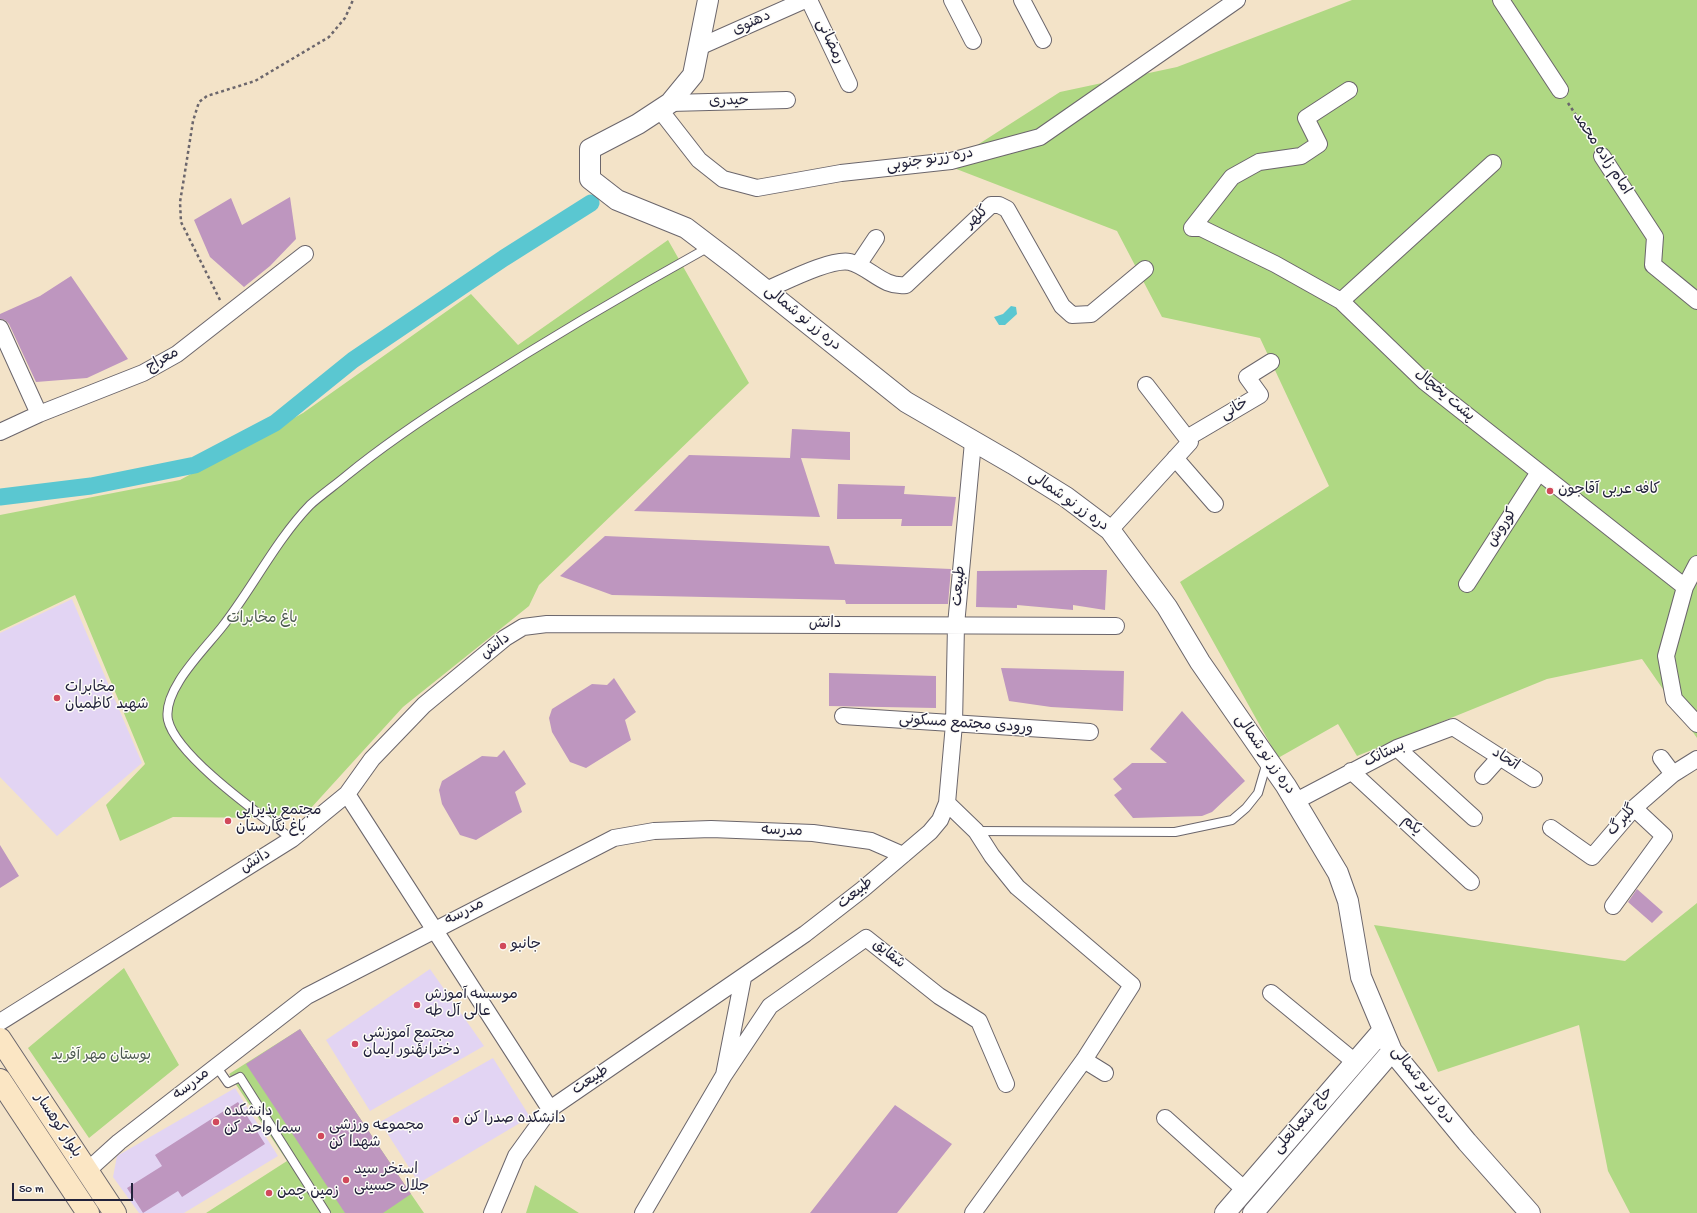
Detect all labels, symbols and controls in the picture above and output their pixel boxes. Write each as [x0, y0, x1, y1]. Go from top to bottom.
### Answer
street label: دهنوی [730, 8, 774, 40]
street label: رمضانی [811, 17, 847, 67]
street label: حیدری [709, 93, 749, 111]
street label: امام زاده محمد [1568, 109, 1634, 199]
street label: دره زرنو جنوبی [885, 145, 975, 177]
street label: کلهر [963, 203, 993, 233]
street label: دره زر نو شمالی [760, 283, 844, 355]
street label: معراج [143, 344, 183, 378]
street label: پشت یخچال [1410, 366, 1478, 426]
street label: خانی [1218, 395, 1252, 425]
street label: دره زر نو شمالی [1025, 468, 1111, 536]
place label: کافه عربی آقاجون [1558, 482, 1660, 500]
marker: کافه عربی آقاجون [1545, 486, 1555, 496]
street label: کوروش [1484, 505, 1522, 551]
street label: طبیعت [949, 565, 971, 607]
park label: باغ مخابرات [226, 611, 298, 629]
street label: دانش [809, 616, 841, 634]
street label: دانش [478, 630, 514, 664]
place label: مخابرات شهید کاظمیان [65, 680, 149, 715]
marker: مخابرات شهید کاظمیان [52, 693, 62, 703]
street label: ورودی مجتمع مسکونی [898, 711, 1034, 739]
street label: دره زر نو شمالی [1230, 712, 1298, 798]
street label: بستانک [1362, 738, 1408, 772]
street label: اتحاد [1488, 745, 1522, 775]
street label: گلبرگ [1604, 802, 1642, 840]
place label: مجتمع پذیرایی باغ نگارستان [236, 803, 322, 838]
street label: یکم [1397, 812, 1425, 840]
marker: مجتمع پذیرایی باغ نگارستان [223, 816, 233, 826]
street label: مدرسه [761, 822, 803, 842]
street label: دانش [237, 846, 275, 878]
street label: طبیعت [835, 874, 877, 914]
street label: مدرسه [442, 896, 488, 930]
street label: شقایق [868, 936, 908, 974]
place label: جانبو [511, 937, 541, 955]
marker: جانبو [498, 941, 508, 951]
place label: موسسه آموزش عالی آل طه [425, 987, 518, 1022]
marker: موسسه آموزش عالی آل طه [412, 1000, 422, 1010]
place label: مجتمع آموزشی دخترانهٔنور ایمان [363, 1026, 460, 1061]
marker: مجتمع آموزشی دخترانهٔنور ایمان [350, 1039, 360, 1049]
street label: دره زر نو شمالی [1386, 1044, 1458, 1128]
park label: بوستان مهر آفرید [51, 1048, 151, 1066]
street label: طبیعت [569, 1062, 613, 1100]
street label: مدرسه [170, 1065, 214, 1105]
street label: حاج شعبانعلی [1270, 1084, 1338, 1158]
street label: بلوار کوهسار [29, 1090, 85, 1162]
place label: دانشکده سما واحد کن [224, 1104, 301, 1139]
place label: دانشکده صدرا کن [464, 1111, 566, 1129]
marker: دانشکده صدرا کن [451, 1115, 461, 1125]
marker: دانشکده سما واحد کن [211, 1117, 221, 1127]
place label: مجموعه ورزشی شهدا کن [329, 1118, 424, 1153]
marker: مجموعه ورزشی شهدا کن [316, 1131, 326, 1141]
place label: استخر سید جلال حسینی [354, 1162, 429, 1197]
scale bar [14, 1175, 135, 1201]
marker: استخر سید جلال حسینی [341, 1175, 351, 1185]
text: 50 m [19, 1183, 44, 1197]
place label: زمین چمن [277, 1184, 339, 1202]
marker: زمین چمن [264, 1188, 274, 1198]

